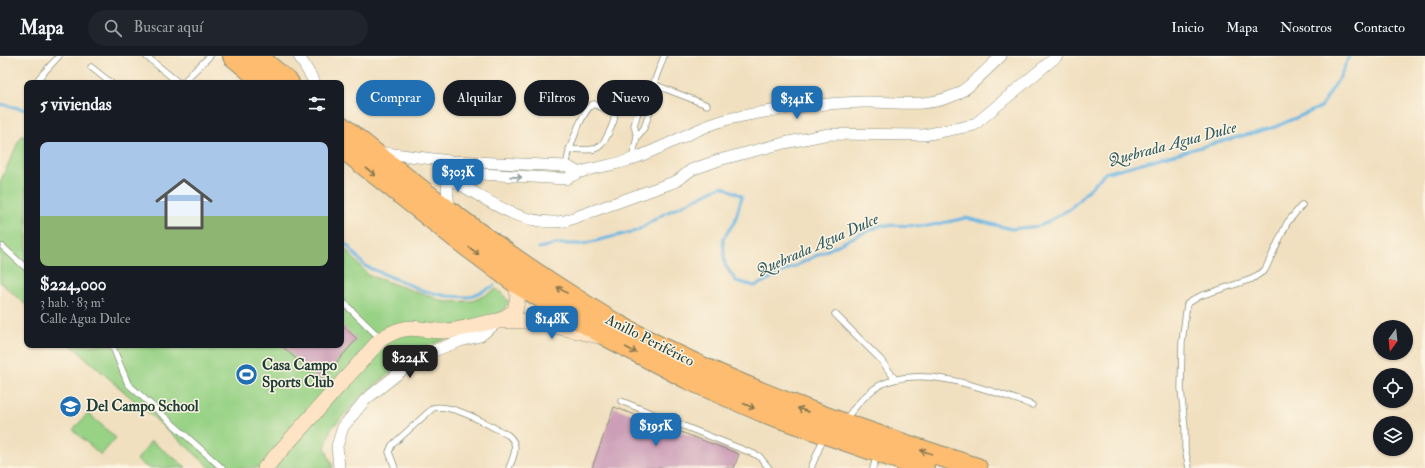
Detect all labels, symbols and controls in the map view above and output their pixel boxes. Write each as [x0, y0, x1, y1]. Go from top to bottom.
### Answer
search box [88, 10, 368, 46]
text: Mapa [20, 16, 64, 40]
icon: search [102, 17, 124, 39]
text: Buscar aquí [134, 18, 203, 37]
text: Inicio [1171, 19, 1204, 36]
text: Mapa [1226, 19, 1258, 36]
text: Nosotros [1280, 19, 1332, 36]
text: Contacto [1354, 19, 1405, 36]
chip: Comprar [356, 80, 435, 116]
chip: Alquilar [443, 80, 516, 116]
chip: Filtros [524, 80, 589, 116]
chip: Nuevo [597, 80, 663, 116]
pin: $341K [769, 86, 825, 120]
text: $341K [780, 91, 814, 107]
icon: filters [306, 93, 328, 115]
text: 5 viviendas [40, 94, 112, 115]
water label: Quebrada Agua Dulce [1106, 117, 1239, 171]
pin: $303K [430, 159, 486, 193]
text: $303K [441, 164, 475, 180]
one-way arrow [365, 167, 376, 176]
icon: home [148, 168, 220, 240]
one-way arrow [509, 173, 522, 180]
water label: Quebrada Agua Dulce [753, 209, 882, 281]
one-way arrow [468, 247, 479, 255]
text: $224,000 [40, 274, 107, 295]
one-way arrow [557, 286, 568, 294]
text: 3 hab. · 83 m² [40, 295, 104, 311]
pin: $148K [524, 306, 580, 340]
street label: Anillo Periférico [601, 309, 697, 371]
text: Calle Agua Dulce [40, 311, 130, 327]
text: $148K [535, 311, 569, 327]
north arrow [1373, 320, 1413, 360]
map controls [1373, 320, 1413, 456]
pin: $224K [382, 345, 438, 379]
one-way arrow [625, 346, 637, 354]
text: $224K [392, 350, 428, 366]
place label: Casa Campo Sports Club [262, 356, 338, 393]
sports icon: Casa Campo Sports Club [233, 361, 259, 387]
button: locate [1373, 368, 1413, 408]
school or university icon: Del Campo School [57, 393, 83, 419]
place label: Del Campo School [86, 397, 199, 417]
one-way arrow [742, 402, 754, 410]
one-way arrow [798, 405, 810, 413]
pin: $195K [628, 413, 684, 447]
button: layers [1373, 416, 1413, 456]
text: $195K [639, 418, 673, 434]
one-way arrow [920, 448, 933, 455]

